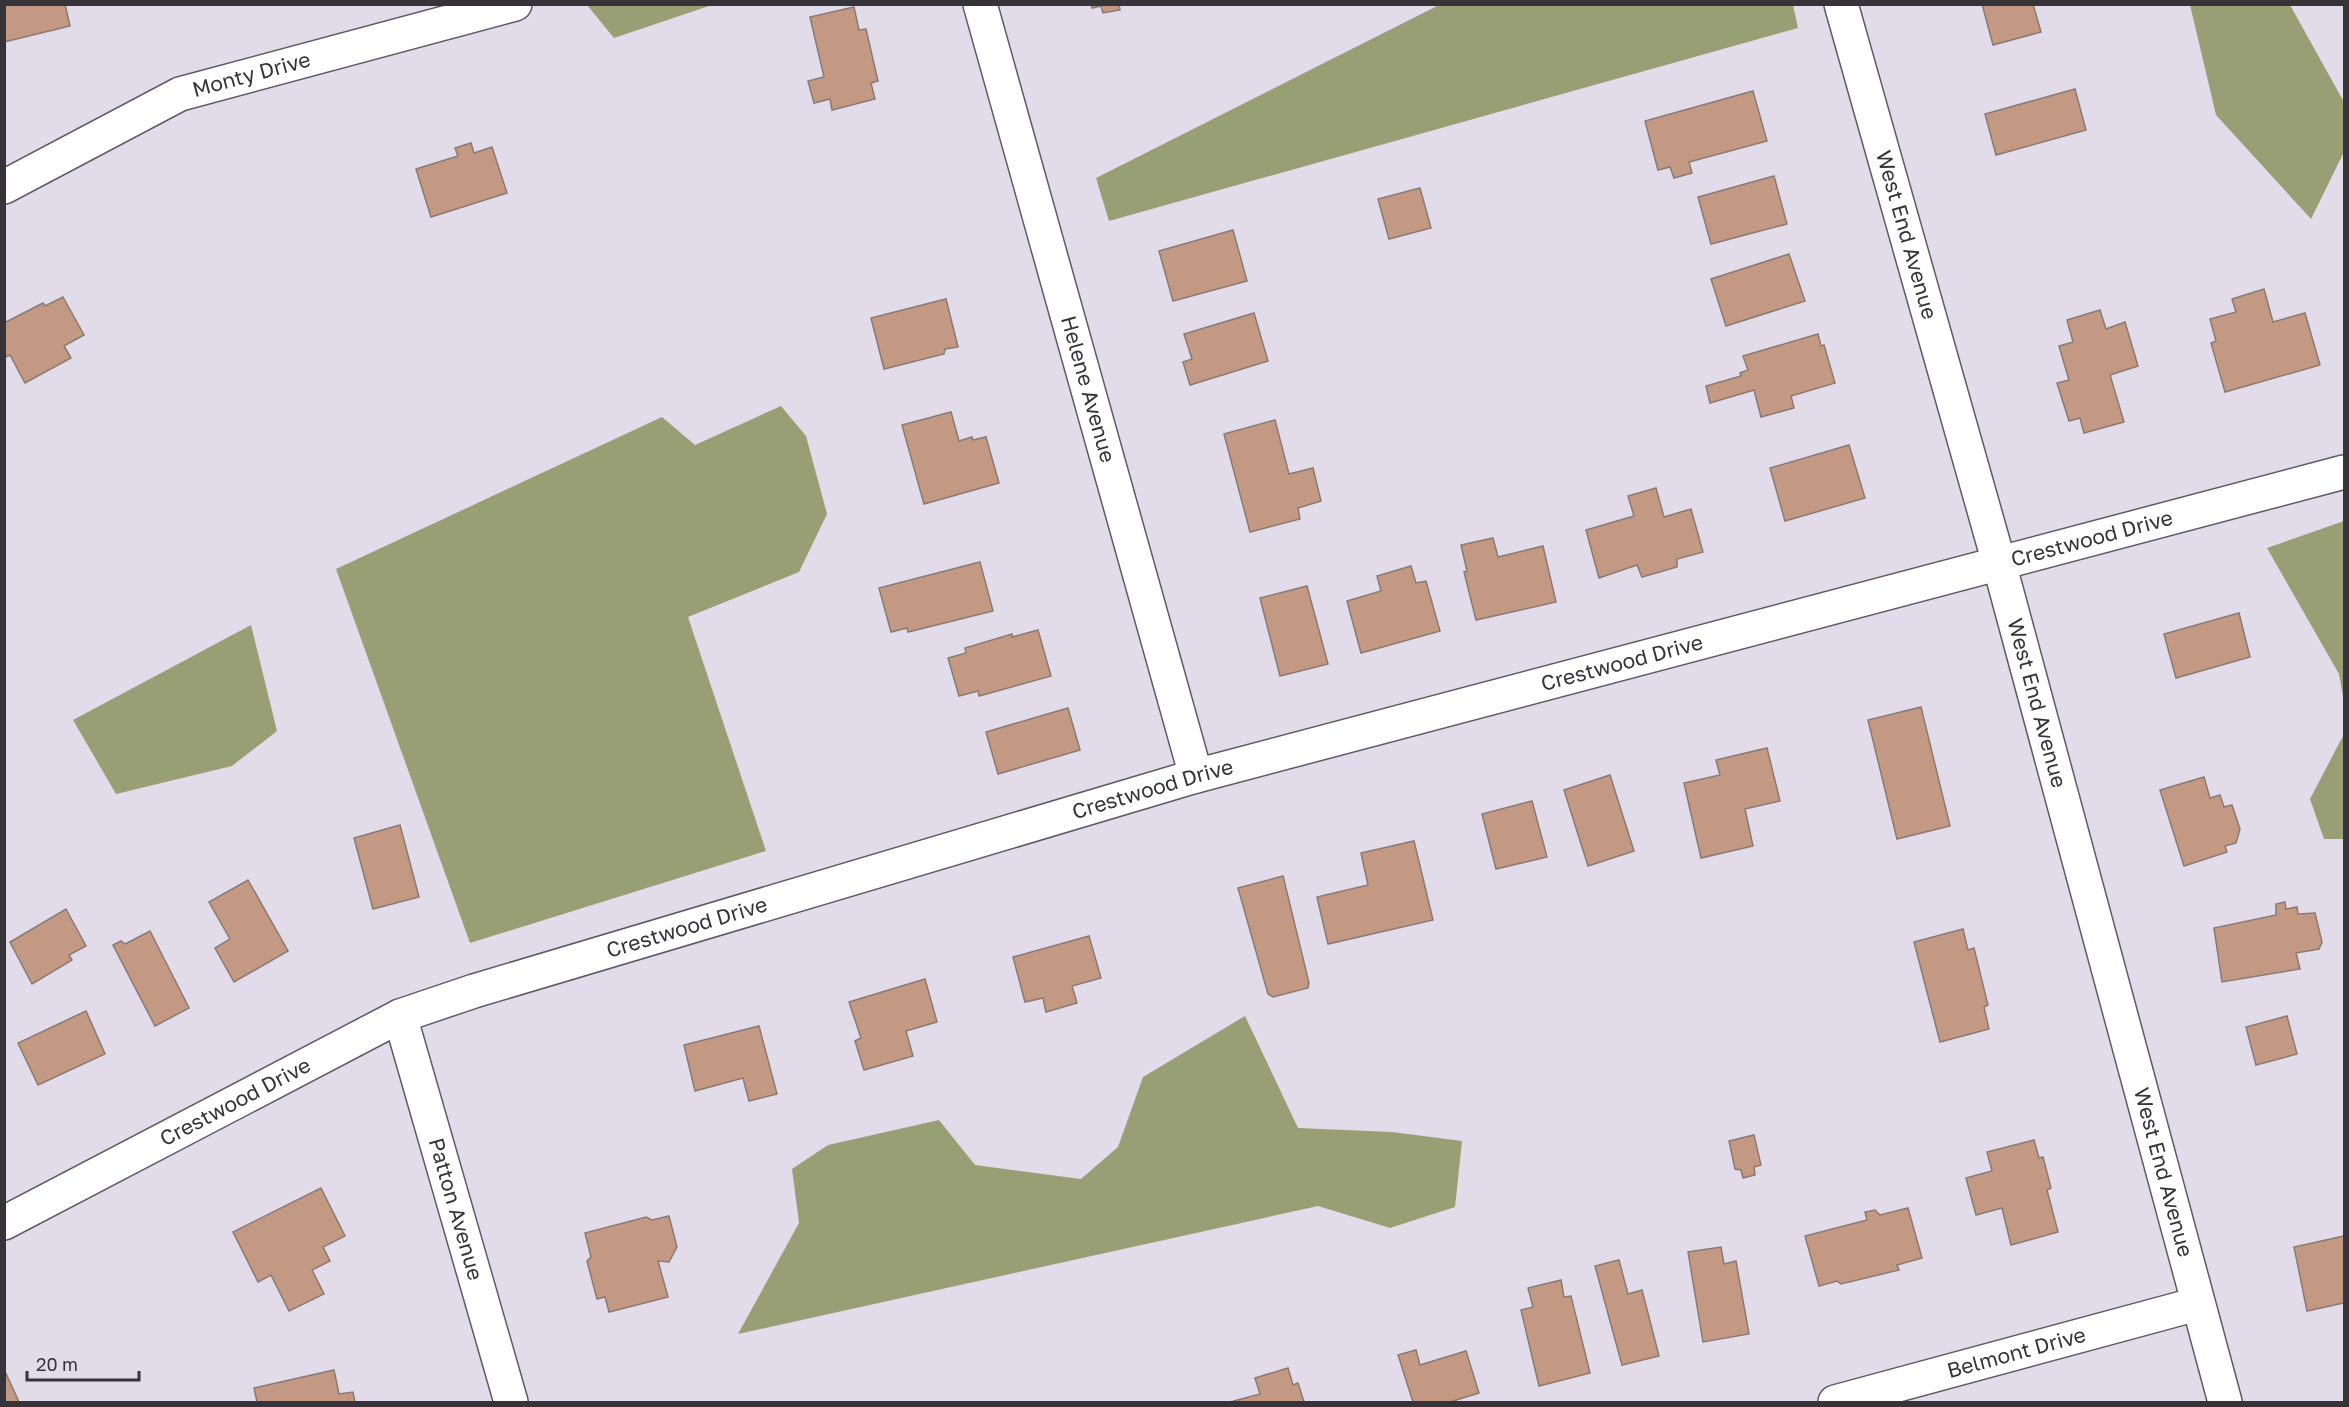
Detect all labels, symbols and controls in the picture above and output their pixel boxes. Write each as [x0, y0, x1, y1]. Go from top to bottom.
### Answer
street label: Monty Drive [189, 46, 313, 102]
street label: West End Avenue [1871, 147, 1943, 322]
street label: Helene Avenue [1056, 313, 1122, 465]
street label: Crestwood Drive [2008, 504, 2175, 572]
street label: West End Avenue [2002, 615, 2073, 790]
street label: Crestwood Drive [1538, 628, 1706, 696]
street label: Crestwood Drive [1069, 753, 1236, 824]
street label: Crestwood Drive [603, 890, 770, 963]
street label: Crestwood Drive [155, 1051, 315, 1151]
street label: West End Avenue [2129, 1085, 2199, 1260]
street label: Patton Avenue [424, 1135, 489, 1283]
street label: Belmont Drive [1944, 1321, 2088, 1383]
scale bar [27, 1344, 140, 1382]
text: 20 m [36, 1353, 78, 1375]

